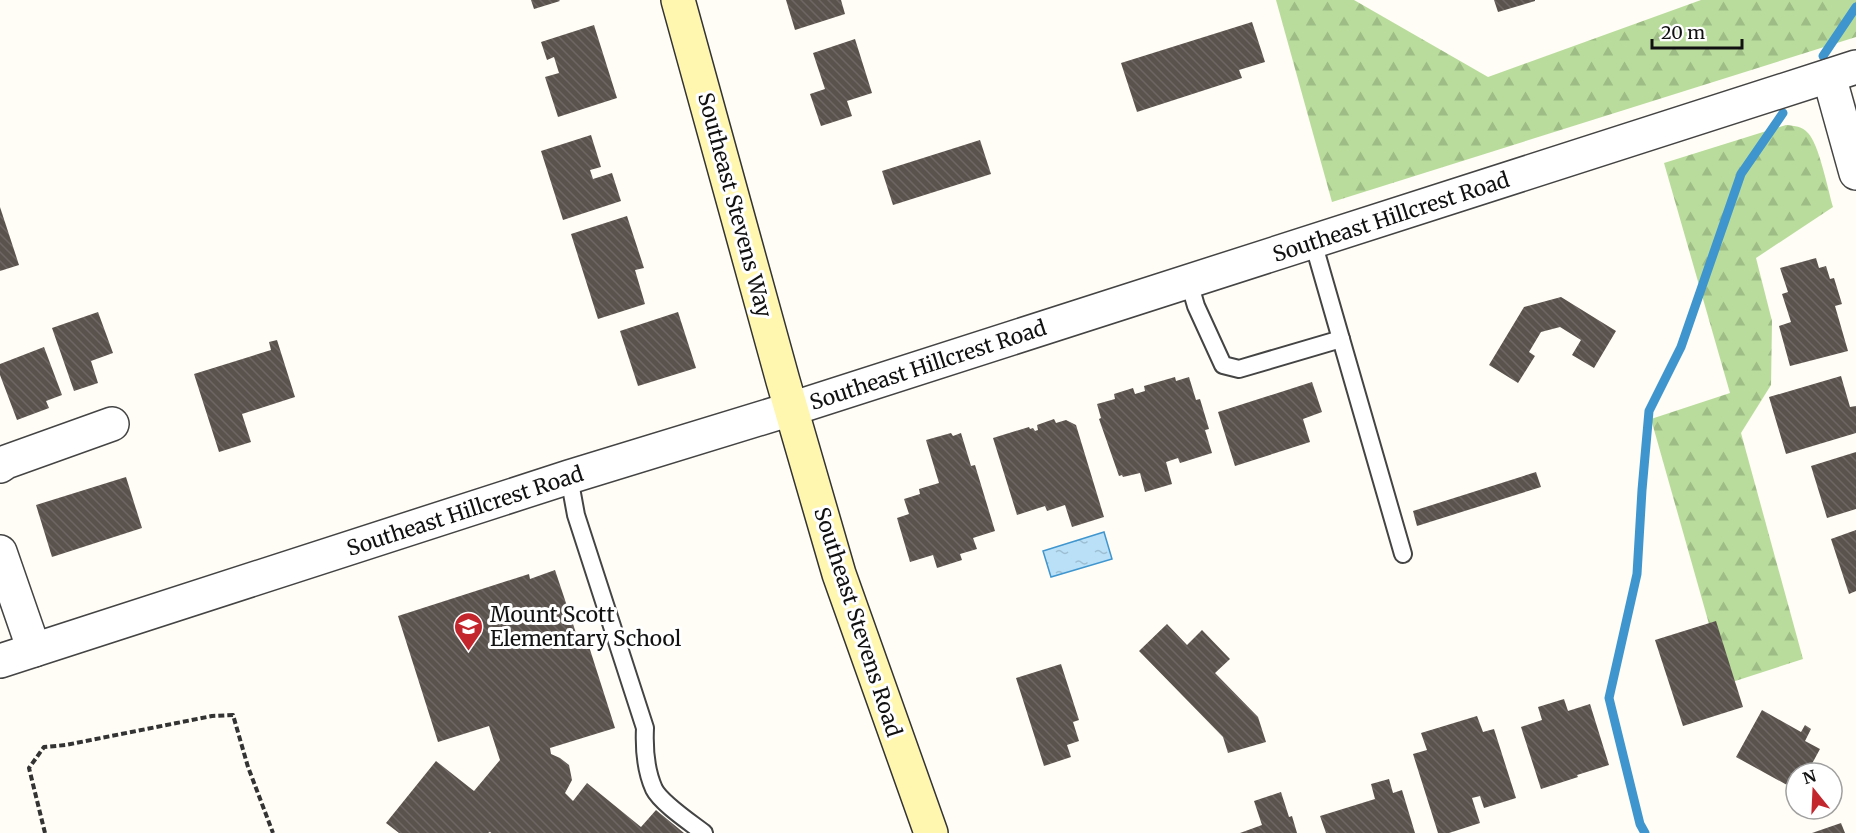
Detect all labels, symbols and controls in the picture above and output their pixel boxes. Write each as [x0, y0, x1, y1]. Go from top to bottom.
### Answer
scale bar [1652, 12, 1742, 50]
text: 20 m [1661, 21, 1705, 44]
street label: Southeast Stevens Way [692, 90, 778, 321]
street label: Southeast Hillcrest Road [1269, 166, 1513, 268]
street label: Southeast Hillcrest Road [806, 314, 1050, 416]
street label: Southeast Hillcrest Road [343, 460, 587, 562]
street label: Southeast Stevens Road [808, 504, 908, 740]
place label: Mount Scott Elementary School [490, 601, 682, 652]
school or university icon: Mount Scott Elementary School [453, 610, 485, 652]
north arrow [1784, 761, 1844, 821]
text: N [1800, 765, 1819, 788]

